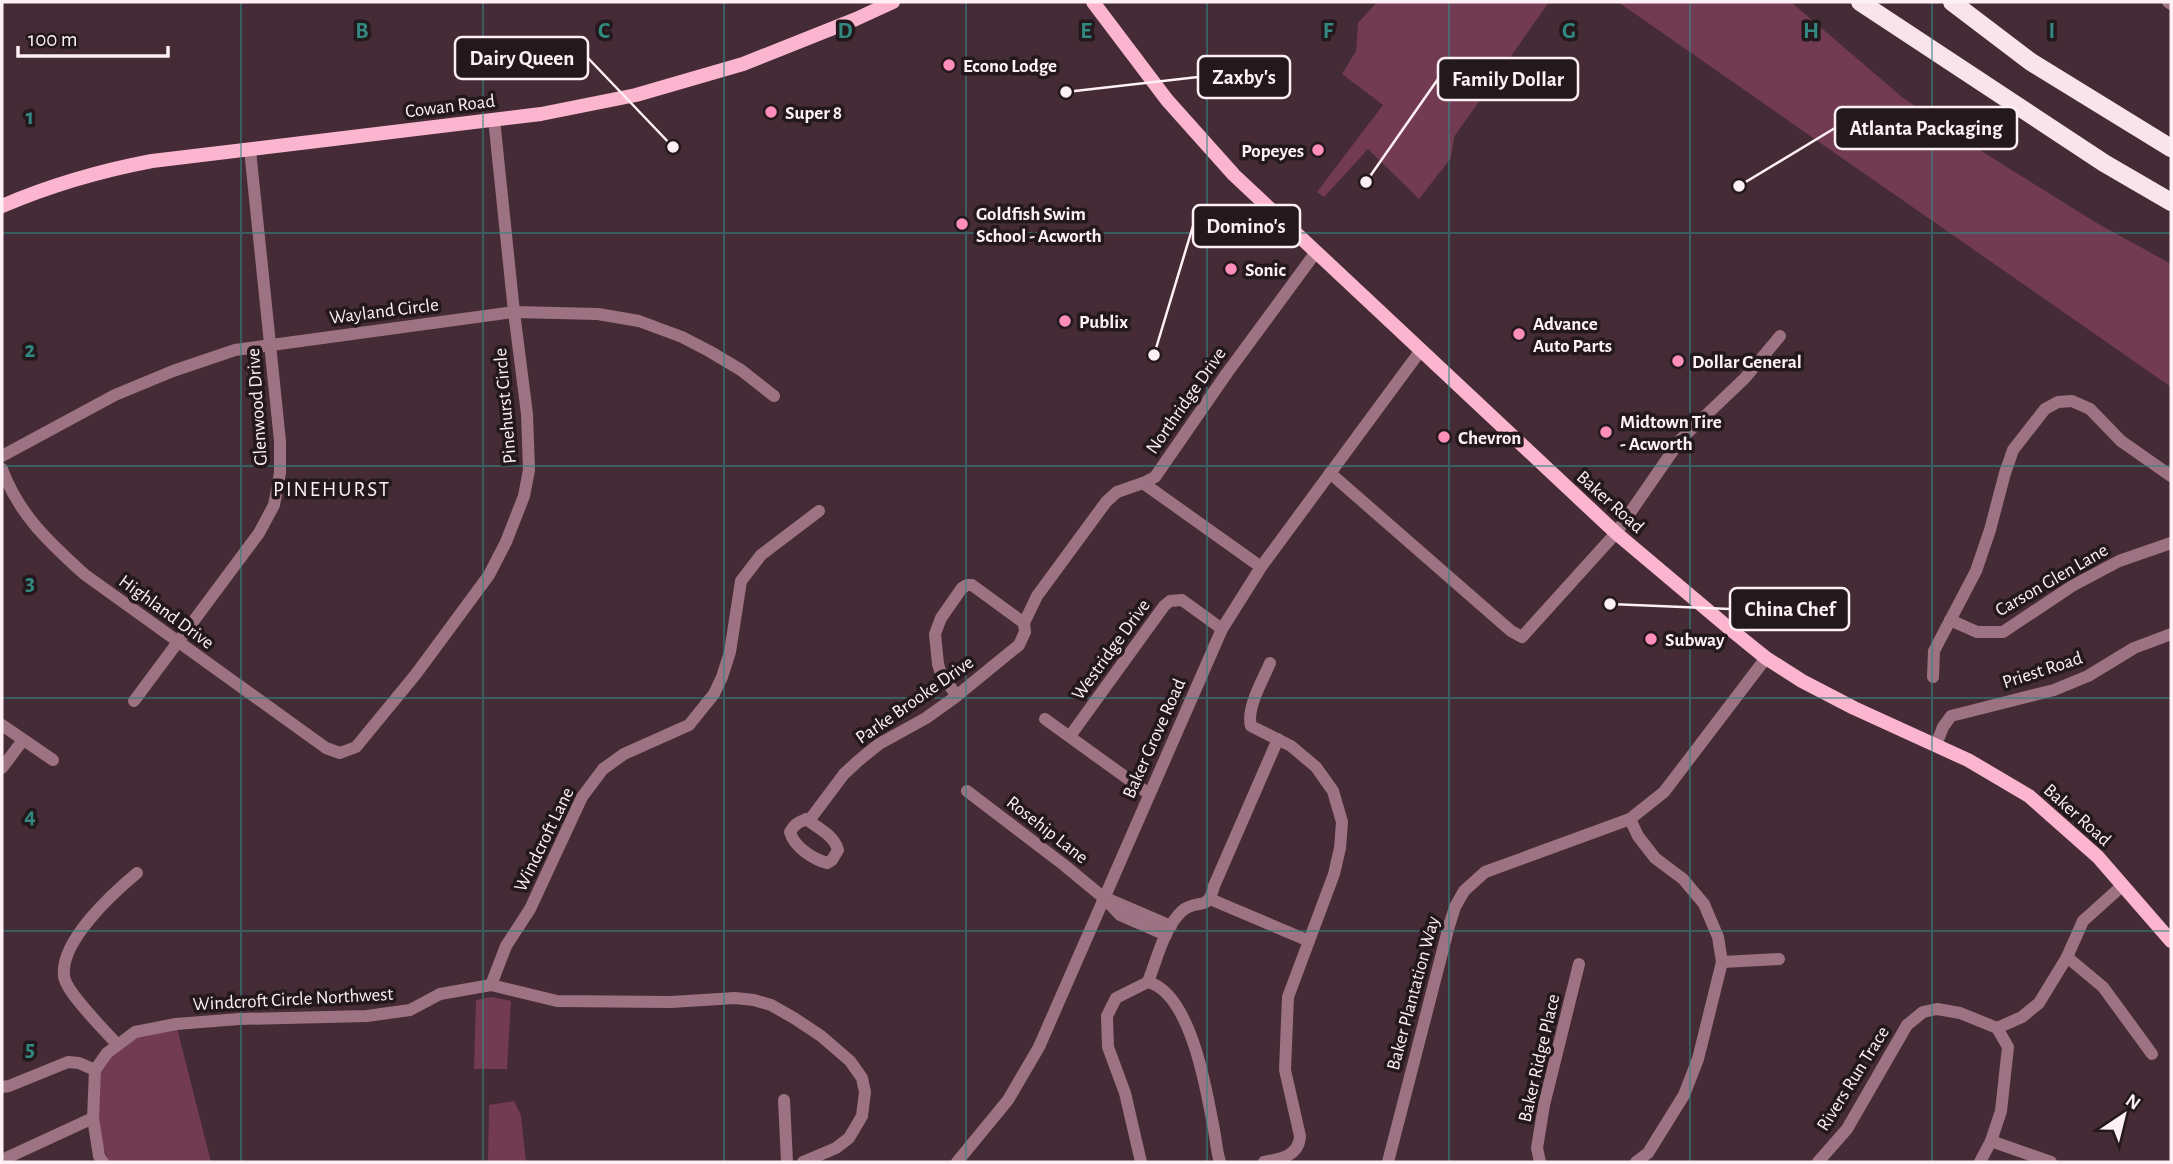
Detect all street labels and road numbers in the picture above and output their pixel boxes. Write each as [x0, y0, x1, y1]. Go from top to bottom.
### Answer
street label: Cowan Road [404, 92, 496, 121]
street label: Wayland Circle [328, 295, 440, 328]
street label: Northridge Drive [1143, 344, 1230, 457]
street label: Glenwood Drive [244, 347, 271, 466]
street label: Pinehurst Circle [491, 347, 520, 465]
street label: Baker Road [1573, 467, 1647, 537]
street label: Carson Glen Lane [1992, 540, 2111, 620]
street label: Highland Drive [115, 572, 217, 653]
street label: Westridge Drive [1068, 596, 1154, 704]
street label: Priest Road [2000, 649, 2085, 692]
street label: Parke Brooke Drive [852, 653, 977, 748]
street label: Baker Grove Road [1119, 676, 1189, 801]
street label: Baker Road [2040, 780, 2114, 850]
street label: Windcroft Lane [511, 784, 578, 895]
street label: Rosehip Lane [1003, 793, 1091, 868]
street label: Baker Plantation Way [1384, 914, 1443, 1072]
street label: Windcroft Circle Northwest [192, 985, 394, 1014]
street label: Baker Ridge Place [1515, 992, 1563, 1124]
street label: Rivers Run Trace [1814, 1023, 1893, 1134]

